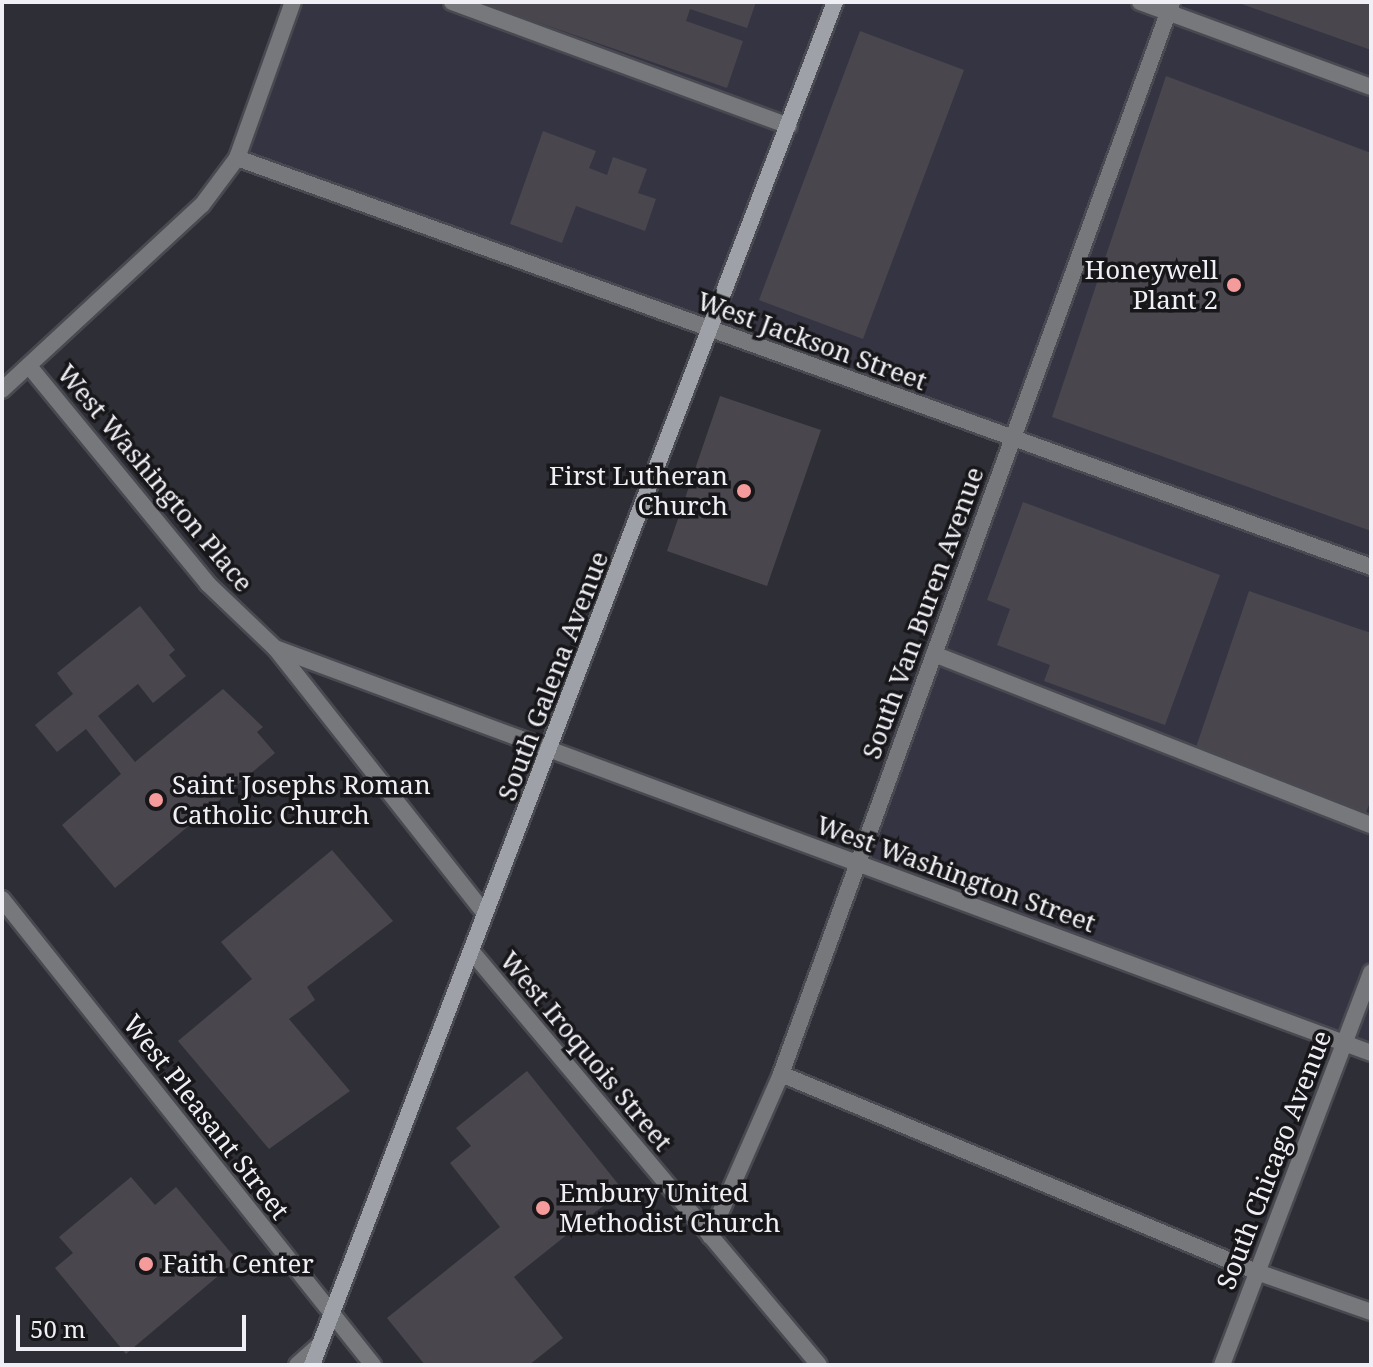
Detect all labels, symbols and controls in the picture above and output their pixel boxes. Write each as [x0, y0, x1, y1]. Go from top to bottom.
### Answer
place label: Honeywell Plant 2 [1085, 254, 1218, 316]
marker: Honeywell Plant 2 [1225, 276, 1243, 294]
street label: West Jackson Street [693, 285, 931, 397]
street label: West Washington Place [51, 358, 259, 598]
place label: First Lutheran Church [549, 460, 728, 522]
street label: South Van Buren Avenue [856, 463, 990, 763]
marker: First Lutheran Church [735, 482, 753, 500]
street label: South Galena Avenue [491, 547, 615, 805]
place label: Saint Josephs Roman Catholic Church [172, 769, 431, 830]
marker: Saint Josephs Roman Catholic Church [147, 791, 165, 809]
street label: West Washington Street [812, 809, 1100, 939]
street label: West Iroquois Street [493, 945, 679, 1157]
street label: West Pleasant Street [116, 1008, 296, 1226]
street label: South Chicago Avenue [1210, 1026, 1338, 1294]
place label: Embury United Methodist Church [559, 1177, 780, 1238]
marker: Embury United Methodist Church [534, 1199, 552, 1217]
place label: Faith Center [162, 1248, 314, 1280]
marker: Faith Center [137, 1255, 155, 1273]
scale bar [20, 1299, 250, 1349]
text: 50 m [30, 1312, 86, 1345]

